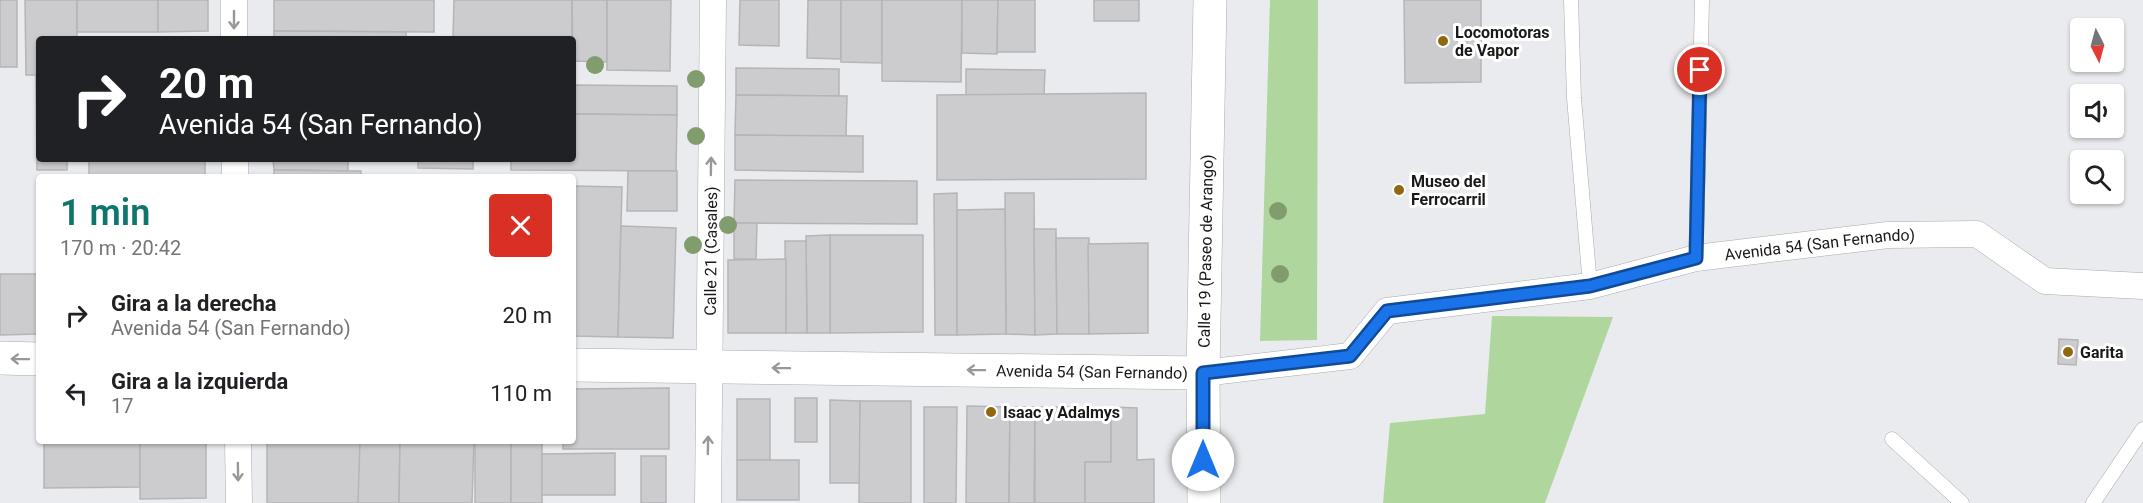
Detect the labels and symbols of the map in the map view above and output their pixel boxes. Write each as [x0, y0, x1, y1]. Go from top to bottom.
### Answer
one-way arrow [228, 9, 240, 29]
north arrow [2070, 18, 2124, 72]
place label: Locomotoras de Vapor [1455, 23, 1550, 60]
marker: Locomotoras de Vapor [1436, 34, 1450, 48]
pin [1674, 44, 1725, 95]
street label: Calle 19 (Paseo de Arango) [1194, 154, 1217, 348]
one-way arrow [705, 156, 717, 176]
place label: Museo del Ferrocarril [1411, 172, 1486, 209]
marker: Museo del Ferrocarril [1392, 183, 1406, 197]
street label: Calle 21 (Casales) [701, 186, 721, 316]
street label: Avenida 54 (San Fernando) [1723, 226, 1915, 265]
place label: Garita [2080, 343, 2124, 362]
marker: Garita [2061, 345, 2075, 359]
one-way arrow [10, 353, 30, 365]
street label: Avenida 54 (San Fernando) [996, 361, 1188, 383]
one-way arrow [772, 362, 792, 373]
one-way arrow [967, 364, 987, 376]
place label: Isaac y Adalmys [1003, 403, 1120, 422]
marker: Isaac y Adalmys [984, 405, 998, 419]
position arrow [1171, 428, 1235, 492]
one-way arrow [702, 435, 714, 455]
one-way arrow [232, 462, 244, 481]

